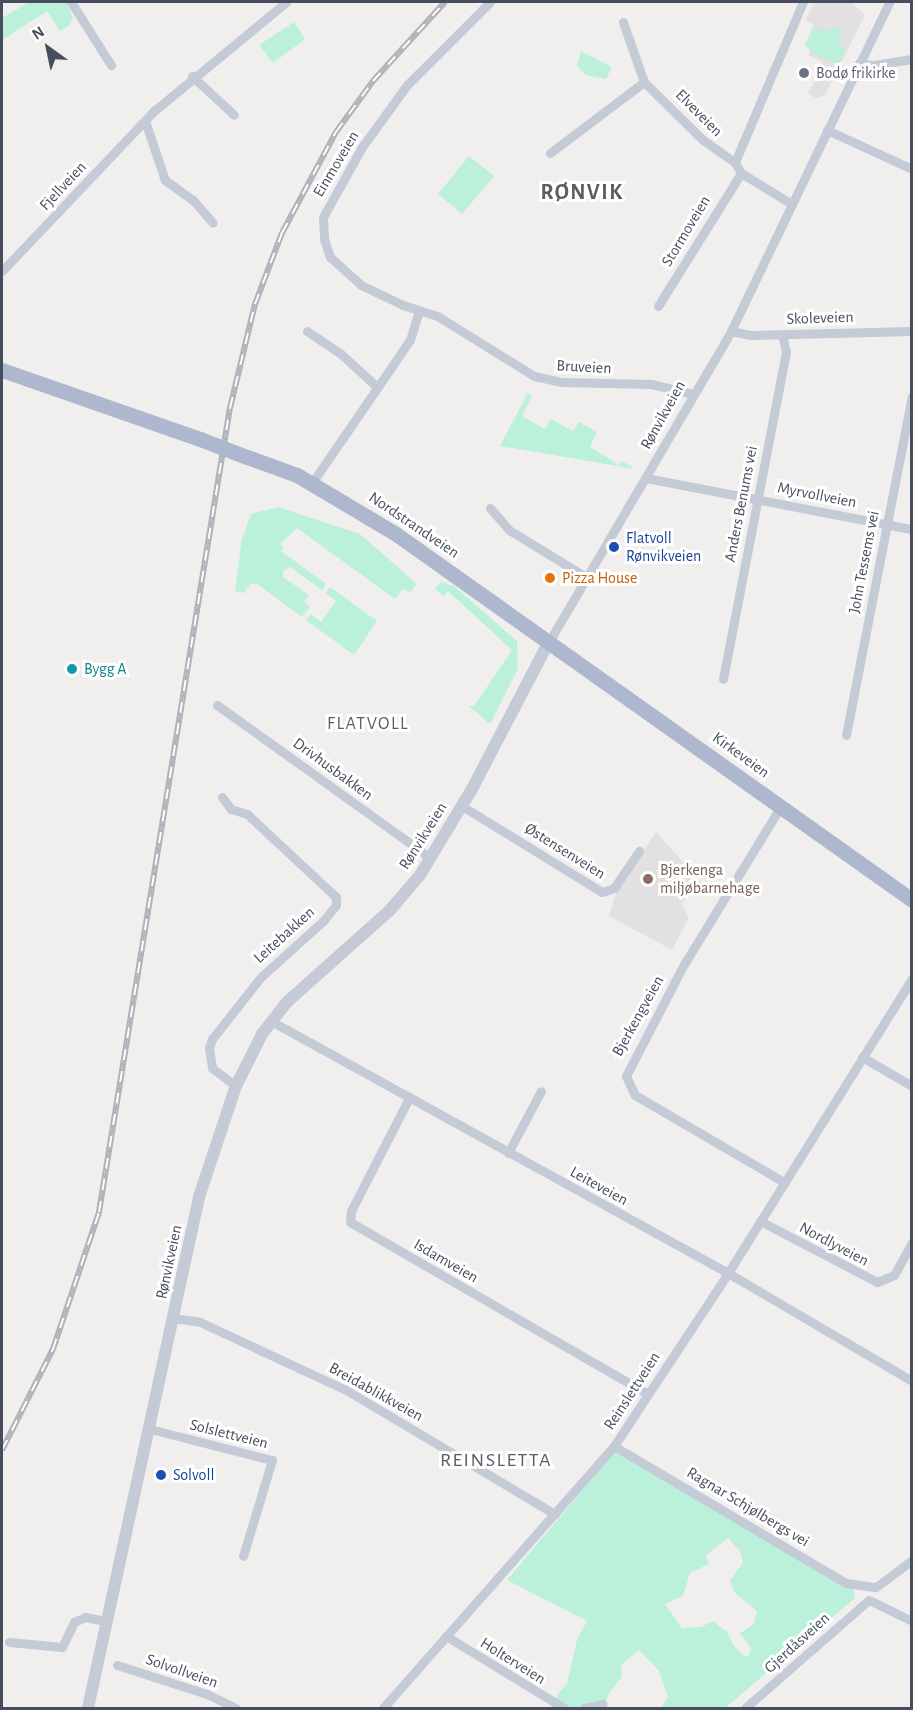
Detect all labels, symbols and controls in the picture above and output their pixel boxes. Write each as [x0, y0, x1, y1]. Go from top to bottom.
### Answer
north arrow [18, 18, 78, 78]
text: N [29, 23, 47, 43]
place label: Bodø frikirke [816, 63, 896, 83]
marker: Bodø frikirke [797, 66, 811, 80]
street label: Elveveien [671, 85, 727, 141]
street label: Einmoveien [309, 128, 363, 200]
street label: Fjellveien [36, 158, 90, 214]
district label: RØNVIK [540, 180, 624, 206]
street label: Stormoveien [657, 192, 715, 270]
street label: Skoleveien [786, 307, 854, 329]
street label: Bruveien [556, 356, 612, 378]
street label: Rønvikveien [636, 377, 690, 453]
street label: Anders Benums vei [720, 444, 762, 564]
street label: Myrvollveien [776, 478, 858, 512]
street label: Nordstrandveien [365, 488, 463, 562]
street label: John Tessems vei [845, 509, 883, 615]
place label: Flatvoll Rønvikveien [626, 528, 701, 566]
marker: Flatvoll Rønvikveien [607, 540, 621, 554]
place label: Pizza House [562, 568, 637, 588]
marker: Pizza House [543, 571, 557, 585]
place label: Bygg A [84, 659, 127, 679]
marker: Bygg A [65, 662, 79, 676]
district label: FLATVOLL [327, 713, 409, 735]
street label: Kirkeveien [709, 728, 773, 782]
street label: Drivhusbakken [289, 734, 377, 804]
street label: Rønvikveien [395, 799, 451, 873]
street label: Østensenveien [521, 819, 609, 883]
place label: Bjerkenga miljøbarnehage [660, 860, 760, 898]
marker: Bjerkenga miljøbarnehage [641, 872, 655, 886]
street label: Leitebakken [250, 903, 318, 967]
street label: Bjerkengveien [608, 972, 668, 1060]
street label: Leiteveien [567, 1162, 631, 1210]
street label: Nordlyveien [796, 1218, 872, 1270]
street label: Rønvikveien [152, 1223, 186, 1301]
street label: Isdamveien [410, 1235, 482, 1287]
street label: Reinslettveien [600, 1349, 664, 1433]
street label: Breidablikkveien [326, 1358, 426, 1426]
street label: Solslettveien [188, 1415, 270, 1453]
district label: REINSLETTA [440, 1448, 552, 1472]
street label: Ragnar Schjølbergs vei [683, 1463, 813, 1551]
place label: Solvoll [173, 1465, 214, 1485]
marker: Solvoll [154, 1468, 168, 1482]
street label: Gjerdåsveien [760, 1609, 834, 1677]
street label: Holterveien [477, 1633, 549, 1689]
street label: Solvollveien [144, 1650, 220, 1692]

